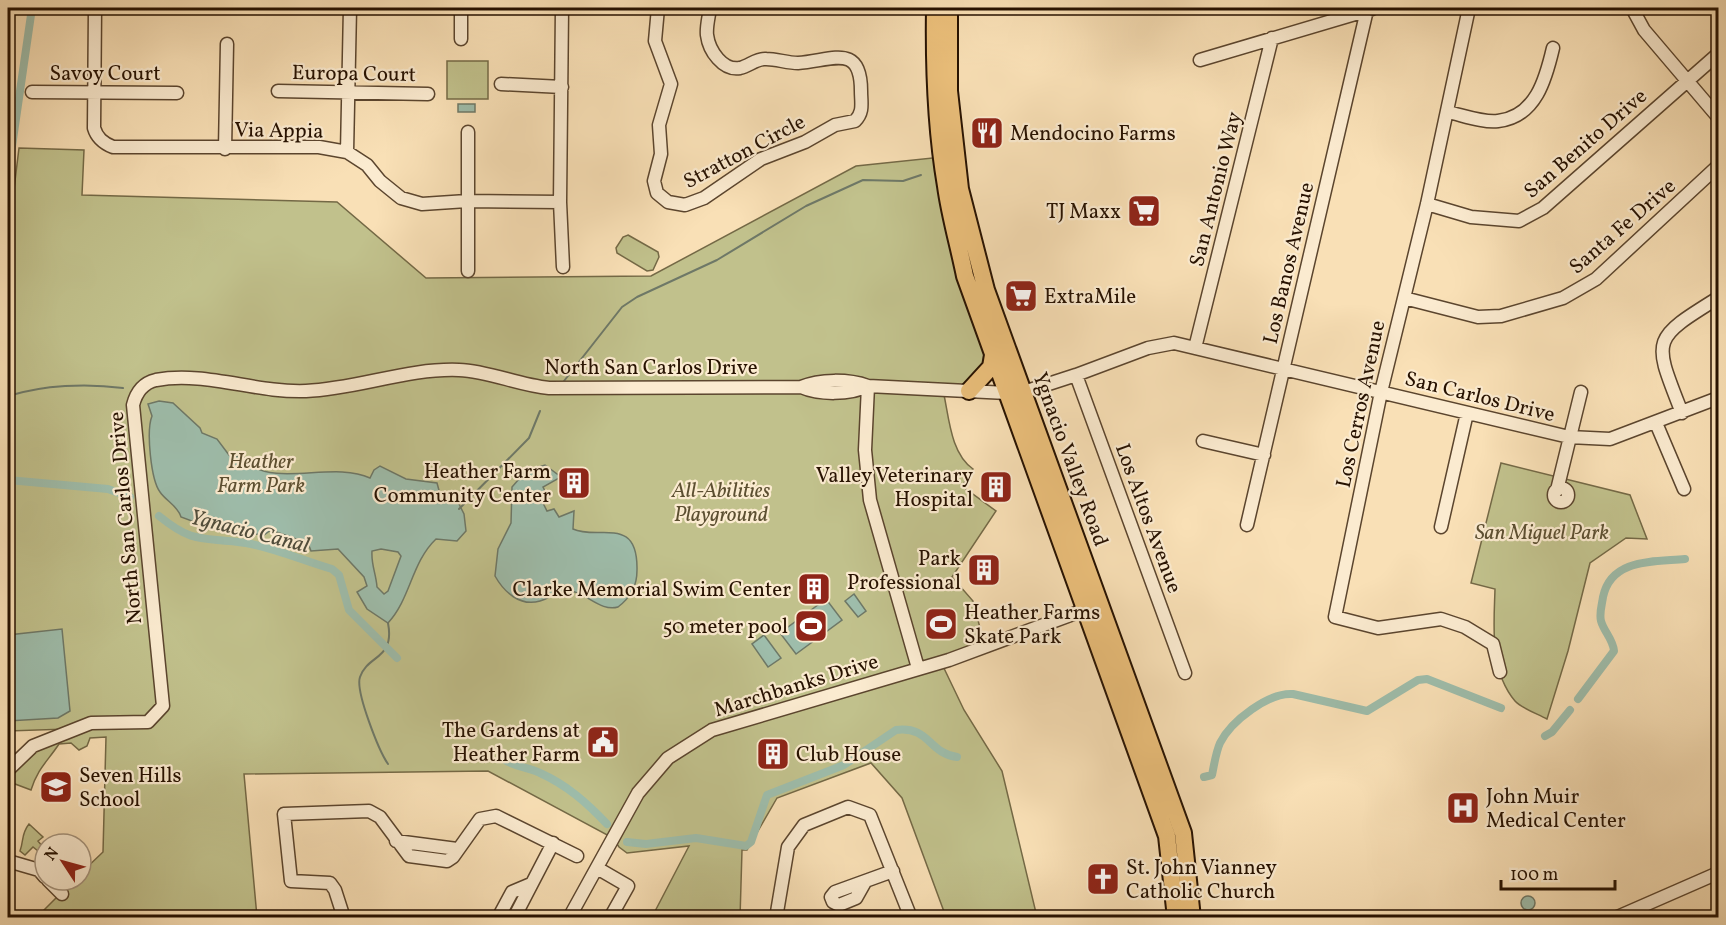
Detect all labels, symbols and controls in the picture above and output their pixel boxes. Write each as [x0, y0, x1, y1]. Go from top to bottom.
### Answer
street label: Europa Court [292, 59, 416, 90]
street label: Savoy Court [49, 60, 161, 89]
street label: San Benito Drive [1518, 82, 1654, 206]
street label: Stratton Circle [679, 108, 811, 197]
street label: San Antonio Way [1183, 108, 1250, 270]
restaurant icon: Mendocino Farms [969, 115, 1005, 151]
street label: Via Appia [234, 116, 324, 147]
place label: Mendocino Farms [1010, 120, 1176, 149]
street label: Santa Fe Drive [1563, 173, 1683, 282]
street label: Los Banos Avenue [1257, 180, 1322, 347]
supermarket icon: TJ Maxx [1126, 193, 1162, 229]
place label: TJ Maxx [1046, 198, 1121, 227]
supermarket icon: ExtraMile [1003, 278, 1039, 314]
place label: ExtraMile [1044, 283, 1136, 312]
street label: Los Cerros Avenue [1330, 318, 1393, 491]
street label: North San Carlos Drive [544, 354, 758, 383]
street label: San Carlos Drive [1402, 365, 1558, 430]
street label: Ygnacio Valley Road [1025, 368, 1115, 551]
street label: North San Carlos Drive [103, 410, 150, 625]
street label: Los Altos Avenue [1107, 440, 1188, 597]
park label: Heather Farm Park [217, 448, 305, 501]
place label: Heather Farm Community Center [374, 458, 551, 511]
place label: Valley Veterinary Hospital [816, 462, 974, 515]
building icon: Heather Farm Community Center [556, 465, 592, 501]
building icon: Valley Veterinary Hospital [978, 469, 1014, 505]
park label: All-Abilities Playground [671, 477, 770, 530]
water label: Ygnacio Canal [186, 503, 313, 562]
park label: San Miguel Park [1475, 519, 1609, 548]
place label: Park Professional [847, 545, 962, 598]
building icon: Park Professional [966, 552, 1002, 588]
building icon: Clarke Memorial Swim Center [796, 571, 832, 607]
place label: Clarke Memorial Swim Center [512, 576, 791, 605]
place label: Heather Farms Skate Park [964, 599, 1100, 652]
sports icon: Heather Farms Skate Park [923, 606, 959, 642]
sports icon: 50 meter pool [793, 608, 829, 644]
place label: 50 meter pool [662, 613, 788, 642]
street label: Marchbanks Drive [711, 648, 882, 725]
place label: The Gardens at Heather Farm [442, 717, 580, 770]
public building icon: The Gardens at Heather Farm [585, 724, 621, 760]
building icon: Club House [755, 736, 791, 772]
place label: Club House [796, 741, 901, 770]
place label: Seven Hills School [79, 762, 182, 815]
school or university icon: Seven Hills School [38, 769, 74, 805]
place label: John Muir Medical Center [1486, 783, 1626, 836]
hospital icon: John Muir Medical Center [1445, 790, 1481, 826]
north arrow [33, 832, 93, 892]
text: N [40, 843, 65, 866]
scale bar [1501, 853, 1615, 891]
place label: St. John Vianney Catholic Church [1126, 854, 1278, 907]
church icon: St. John Vianney Catholic Church [1085, 861, 1121, 897]
text: 100 m [1510, 863, 1559, 888]

